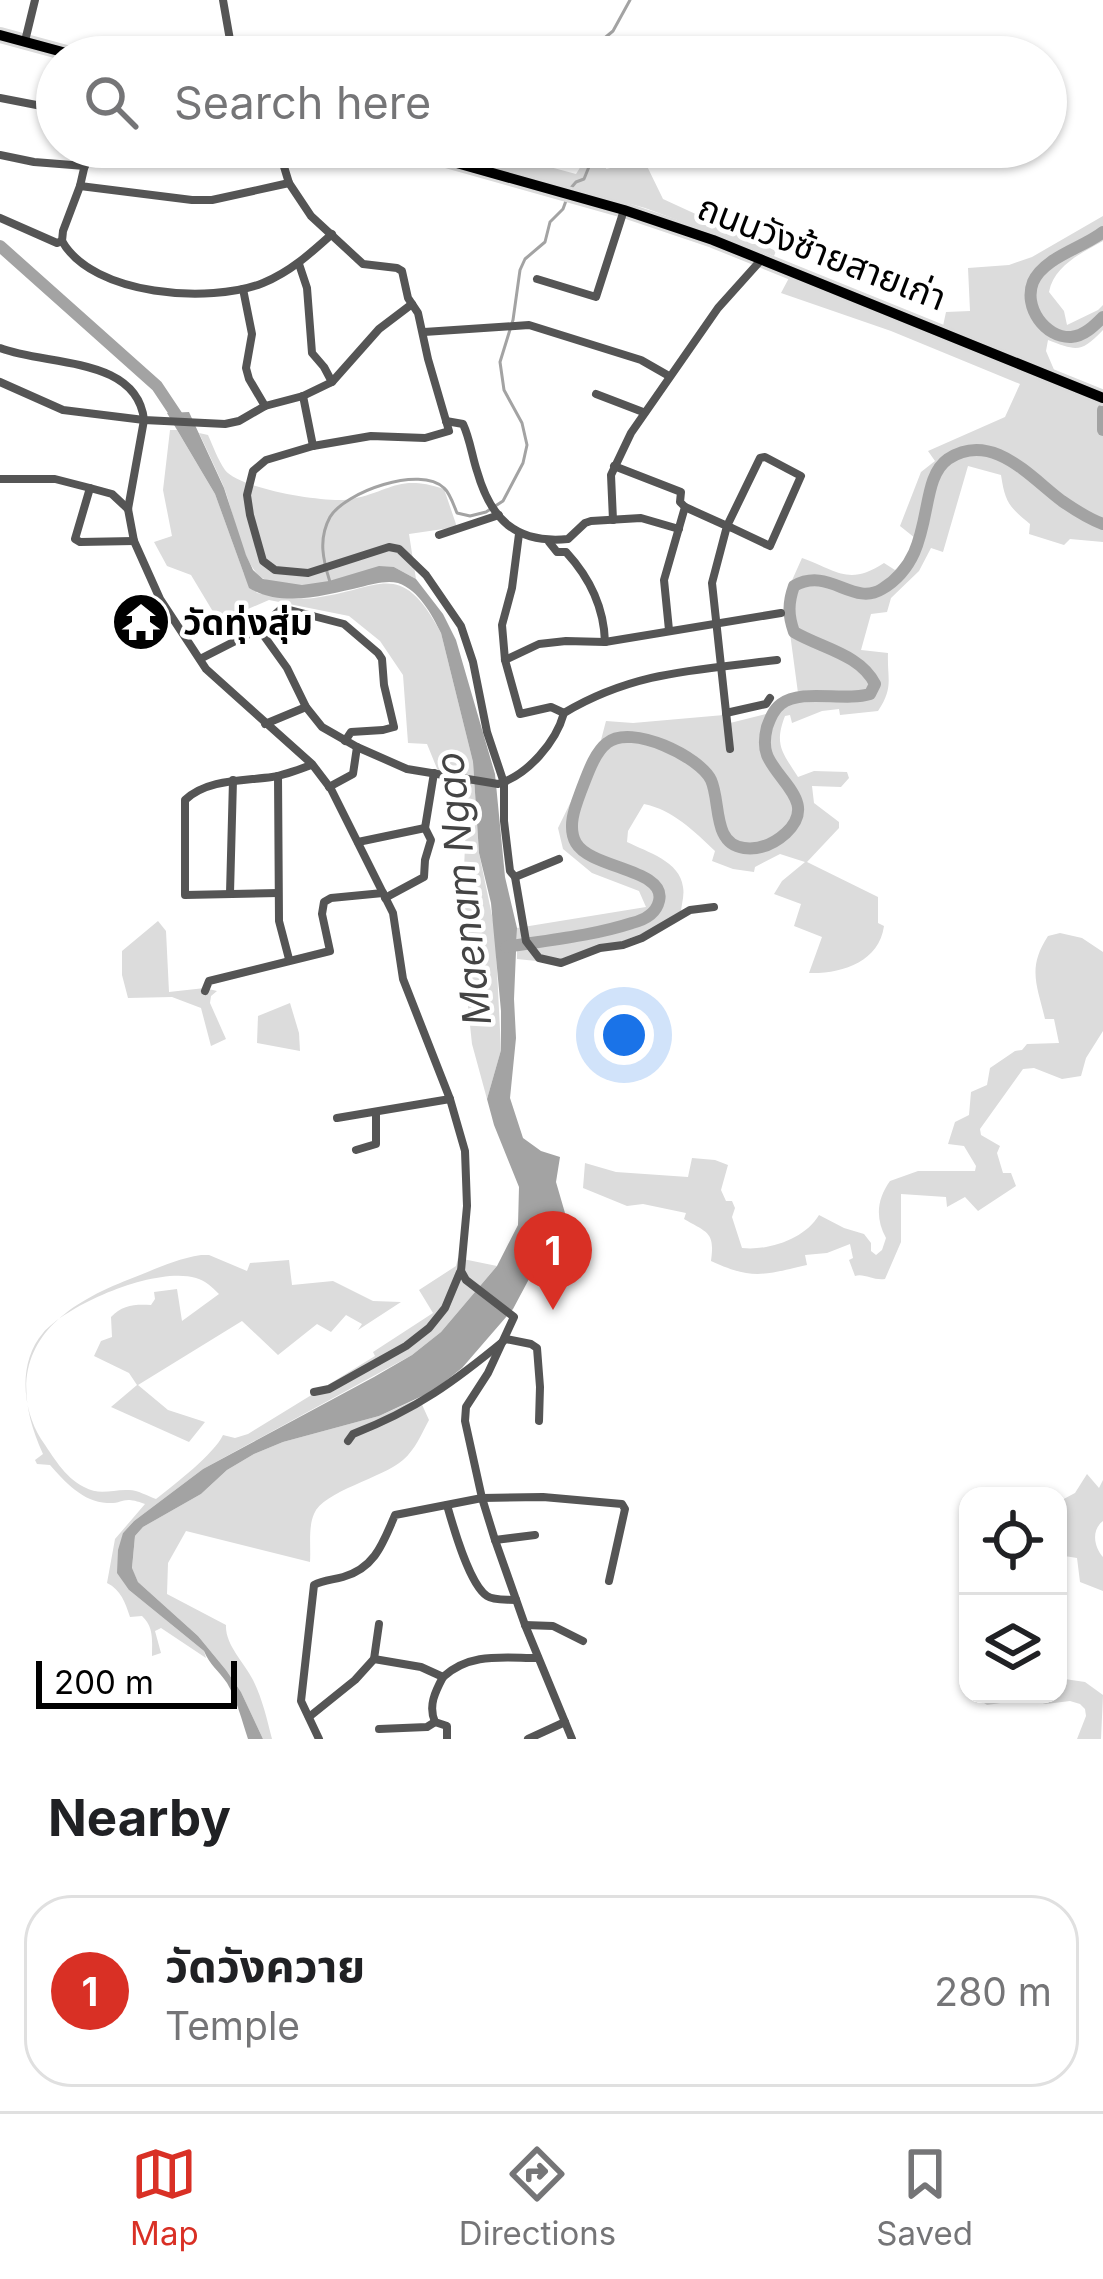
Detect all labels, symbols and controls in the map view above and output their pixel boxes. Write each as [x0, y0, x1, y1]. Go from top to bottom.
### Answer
search box [36, 36, 1067, 168]
icon: search [78, 69, 144, 135]
text: Search here [174, 75, 431, 130]
street label: ถนนวังซ้ายสายเก่า [692, 184, 952, 320]
temple icon: วัดทุ่งสุ่ม [110, 591, 172, 653]
place label: วัดทุ่งสุ่ม [183, 600, 313, 644]
water label: Maenam Ngao [425, 750, 500, 1028]
your location [594, 1005, 654, 1065]
pin: 1 [514, 1211, 592, 1310]
map controls [959, 1487, 1067, 1703]
button: locate [959, 1487, 1067, 1595]
button: layers [959, 1595, 1067, 1703]
scale bar [36, 1655, 237, 1708]
text: 200 m [54, 1662, 154, 1702]
text: Nearby [48, 1787, 231, 1848]
text: วัดวังควาย [165, 1938, 365, 1993]
text: 1 [82, 1968, 98, 2015]
text: 280 m [934, 1968, 1052, 2015]
text: Temple [165, 2002, 300, 2049]
tab: Map [130, 2141, 199, 2253]
tab: Directions [459, 2141, 616, 2253]
tab: Saved [876, 2141, 973, 2253]

